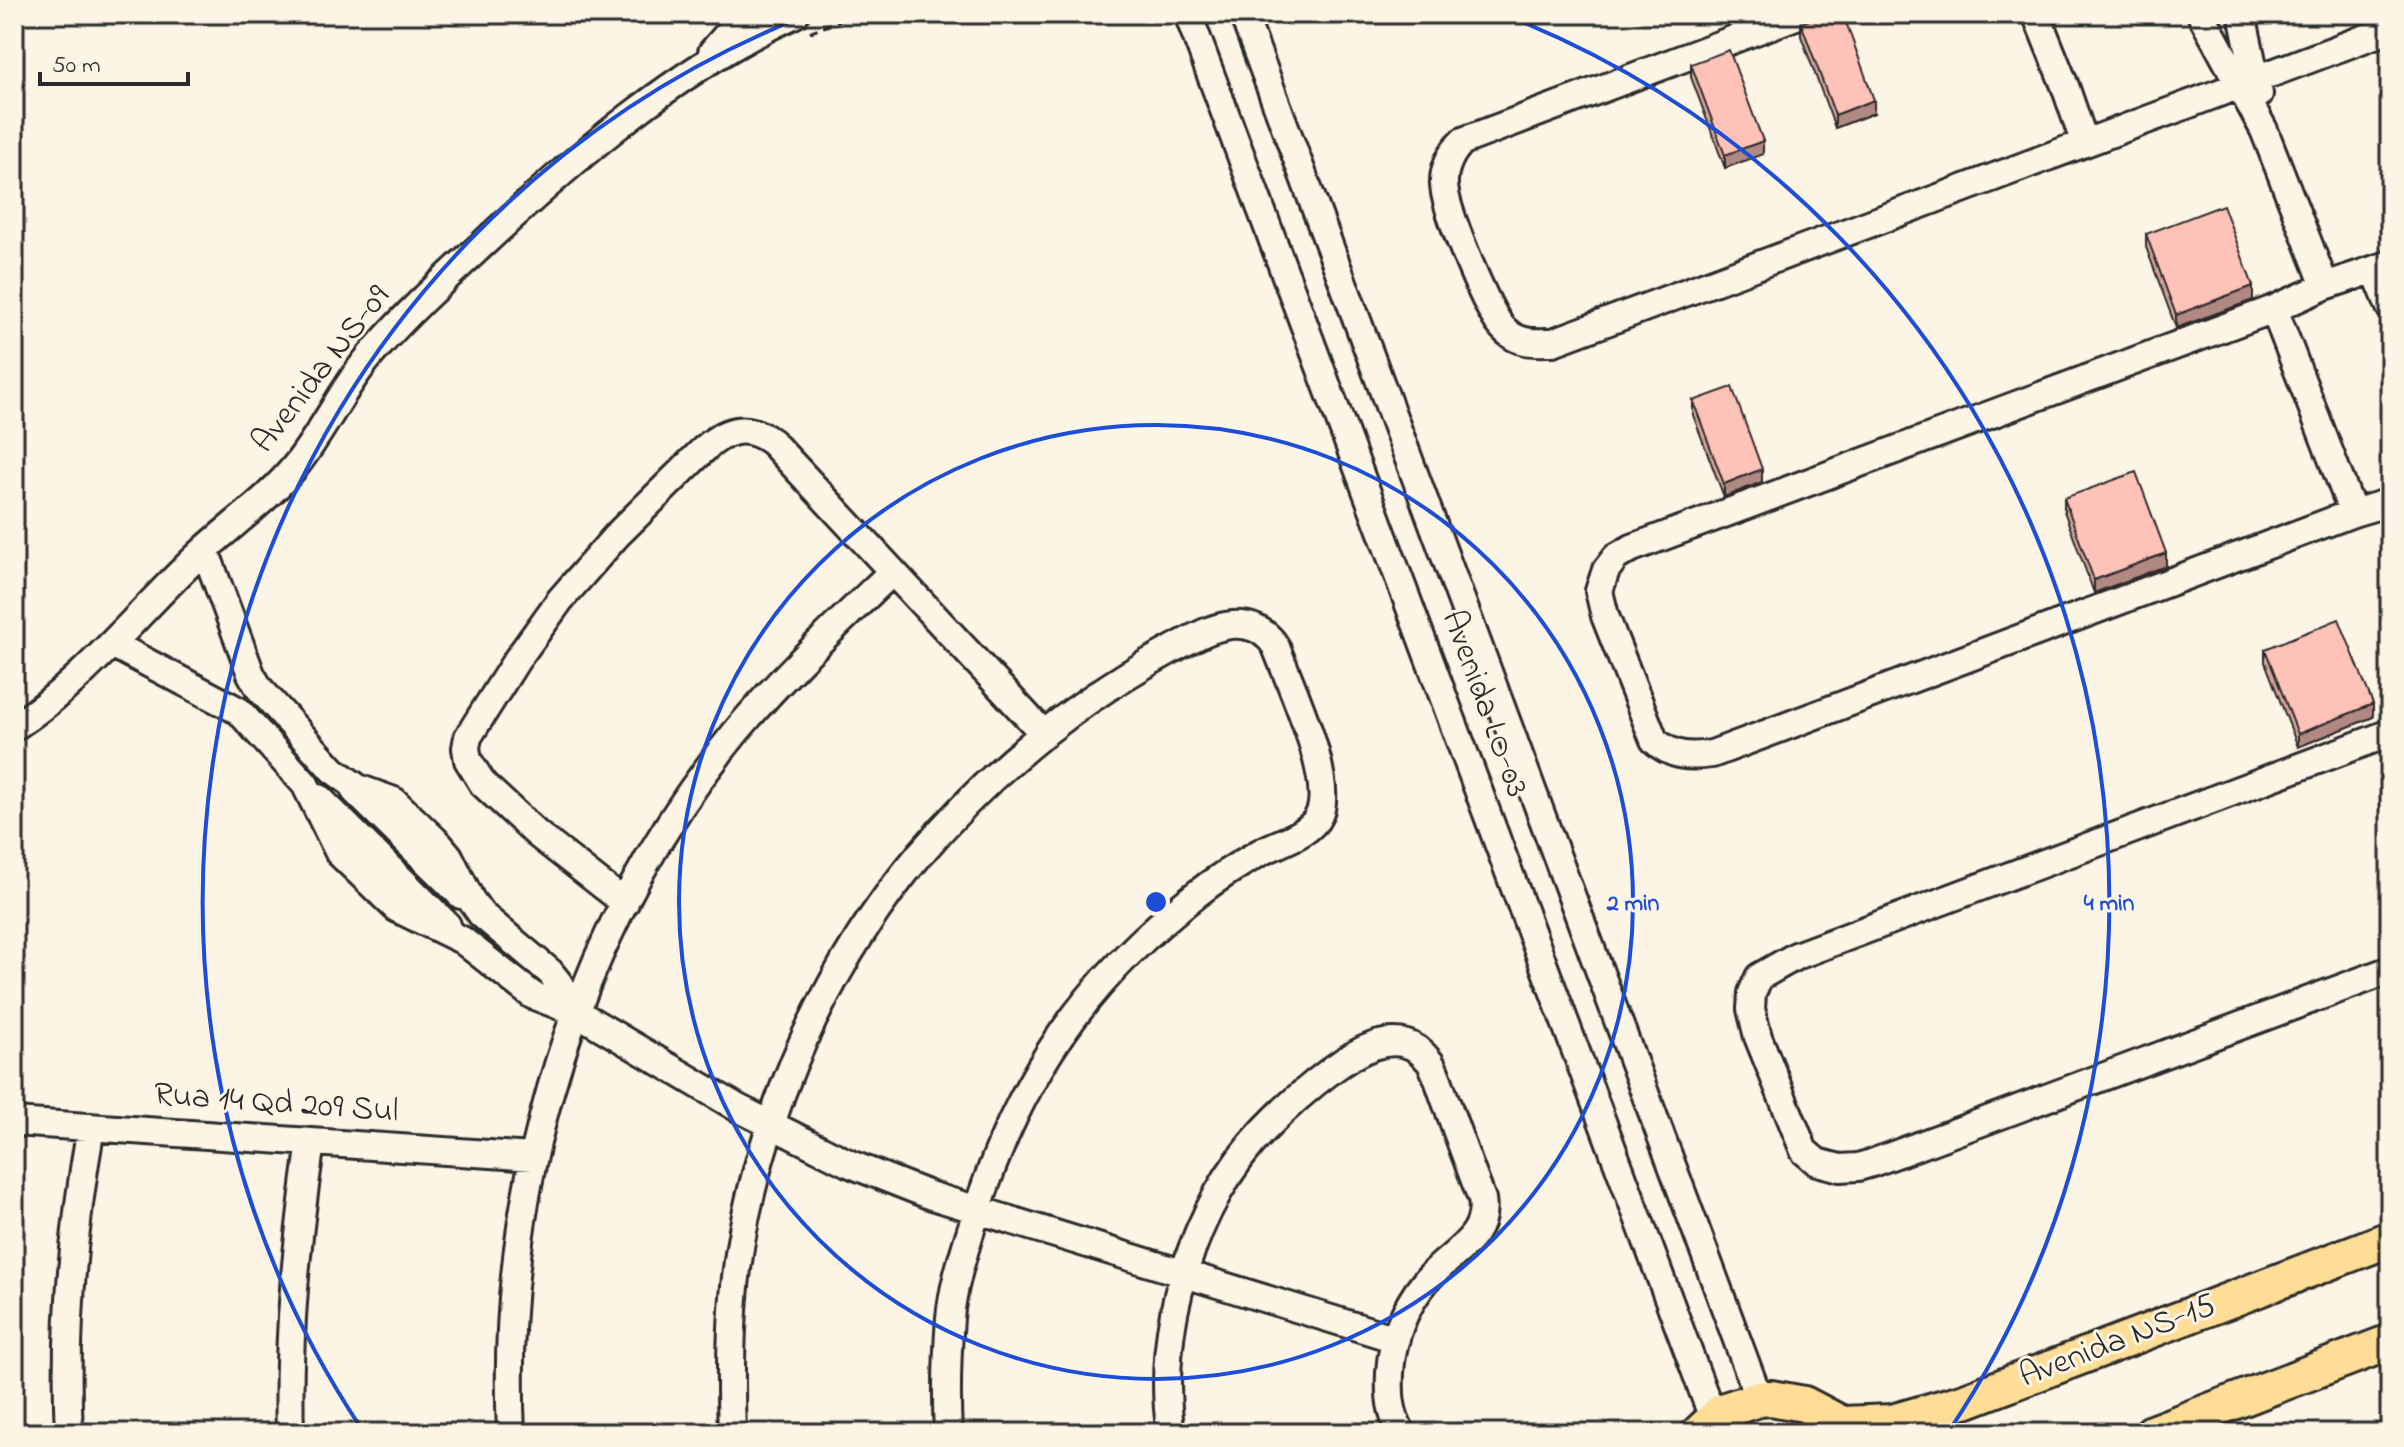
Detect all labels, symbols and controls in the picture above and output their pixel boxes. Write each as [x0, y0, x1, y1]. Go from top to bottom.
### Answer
scale bar [40, 36, 188, 86]
text: 50 m [52, 49, 101, 84]
street label: Avenida NS-09 [240, 275, 404, 465]
street label: Avenida LO-03 [1427, 604, 1541, 804]
text: 2 min [1606, 887, 1660, 922]
text: 4 min [2084, 887, 2134, 922]
centre of rings [1142, 888, 1170, 916]
street label: Rua 14 Qd 209 Sul [152, 1071, 400, 1137]
street label: Avenida NS-15 [2012, 1282, 2224, 1402]

